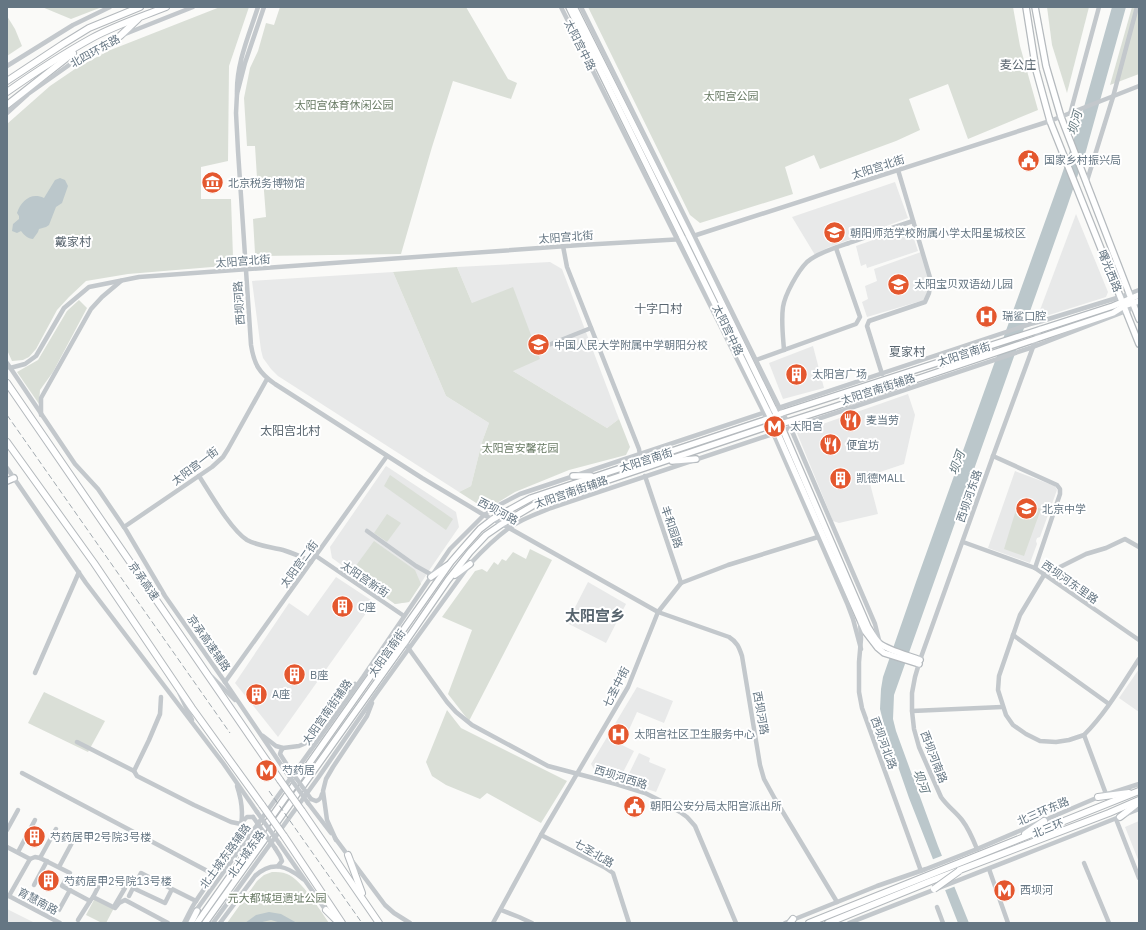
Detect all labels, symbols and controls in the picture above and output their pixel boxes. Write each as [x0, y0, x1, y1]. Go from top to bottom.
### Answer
street label: 太阳宫中路 [561, 17, 599, 73]
street label: 北四环东路 [68, 32, 122, 70]
district label: 麦公庄 [1000, 57, 1036, 72]
park label: 太阳宫公园 [704, 89, 759, 103]
park label: 太阳宫体育休闲公园 [295, 98, 394, 112]
water label: 坝河 [1064, 107, 1086, 136]
public building icon: 国家乡村振兴局 [1016, 147, 1042, 173]
street label: 太阳宫北街 [850, 152, 906, 182]
place label: 国家乡村振兴局 [1044, 153, 1121, 167]
museum icon: 北京税务博物馆 [199, 170, 225, 196]
place label: 北京税务博物馆 [228, 176, 305, 190]
school or university icon: 朝阳师范学校附属小学太阳星城校区 [822, 220, 848, 246]
place label: 朝阳师范学校附属小学太阳星城校区 [850, 226, 1026, 240]
street label: 太阳宫北街 [538, 228, 594, 246]
district label: 戴家村 [55, 234, 92, 249]
street label: 曙光西路 [1095, 248, 1125, 294]
street label: 太阳宫北街 [215, 252, 271, 270]
school or university icon: 太阳宝贝双语幼儿园 [886, 271, 912, 297]
place label: 太阳宝贝双语幼儿园 [914, 277, 1013, 291]
street label: 西坝河路 [230, 281, 248, 325]
district label: 十字口村 [634, 301, 683, 316]
street label: 太阳宫中路 [710, 302, 746, 358]
hospital icon: 瑞鲨口腔 [973, 303, 999, 329]
place label: 瑞鲨口腔 [1002, 309, 1046, 323]
school or university icon: 中国人民大学附属中学朝阳分校 [526, 332, 552, 358]
place label: 中国人民大学附属中学朝阳分校 [554, 338, 708, 352]
street label: 太阳宫南街 [936, 339, 992, 369]
district label: 夏家村 [889, 344, 926, 359]
building icon: 太阳宫广场 [784, 361, 810, 387]
place label: 太阳宫广场 [812, 367, 867, 381]
street label: 太阳宫南街辅路 [839, 370, 917, 408]
restaurant icon: 麦当劳 [838, 407, 864, 433]
metro station icon: 太阳宫 [761, 413, 787, 439]
place label: 麦当劳 [866, 413, 899, 427]
place label: 太阳宫 [790, 419, 823, 433]
district label: 太阳宫北村 [260, 423, 321, 438]
restaurant icon: 便宜坊 [817, 432, 843, 458]
place label: 便宜坊 [846, 438, 879, 452]
park label: 太阳宫安馨花园 [482, 441, 559, 455]
street label: 太阳宫一街 [169, 444, 221, 488]
street label: 太阳宫南街 [618, 445, 674, 475]
water label: 坝河 [945, 447, 968, 477]
building icon: 凯德MALL [827, 465, 853, 491]
street label: 西坝河东路 [953, 468, 985, 524]
place label: 凯德MALL [856, 471, 905, 485]
street label: 太阳宫南街辅路 [532, 473, 610, 511]
street label: 西坝河路 [475, 494, 521, 528]
school or university icon: 北京中学 [1013, 496, 1039, 522]
place label: 北京中学 [1042, 502, 1086, 516]
street label: 丰和园路 [658, 504, 686, 550]
street label: 太阳宫二街 [277, 538, 321, 590]
street label: 西坝河东里路 [1039, 557, 1101, 607]
street label: 太阳宫新街 [338, 558, 392, 600]
street label: 京承高速 [126, 559, 162, 603]
building icon: C座 [330, 594, 356, 620]
place label: C座 [358, 600, 376, 614]
district label: 太阳宫乡 [565, 606, 625, 625]
street label: 京承高速辅路 [184, 612, 234, 674]
street label: 太阳宫南街 [365, 626, 409, 680]
building icon: B座 [282, 662, 308, 688]
street label: 七圣中街 [600, 664, 632, 710]
place label: B座 [310, 668, 328, 682]
street label: 太阳宫南街辅路 [299, 676, 355, 748]
building icon: A座 [243, 681, 269, 707]
place label: A座 [272, 687, 290, 701]
street label: 西坝河路 [750, 690, 772, 736]
street label: 西坝河北路 [868, 715, 900, 771]
hospital icon: 太阳宫社区卫生服务中心 [605, 721, 631, 747]
place label: 太阳宫社区卫生服务中心 [634, 727, 755, 741]
street label: 西坝河南路 [918, 729, 950, 785]
metro station icon: 芍药居 [253, 757, 279, 783]
street label: 西坝河西路 [593, 762, 649, 792]
place label: 芍药居 [282, 763, 315, 777]
water label: 坝河 [910, 767, 932, 795]
public building icon: 朝阳公安分局太阳宫派出所 [621, 793, 647, 819]
street label: 北三环东路 [1015, 794, 1071, 828]
place label: 朝阳公安分局太阳宫派出所 [650, 799, 782, 813]
street label: 北三环 [1030, 816, 1066, 840]
street label: 北土城东路辅路 [197, 821, 253, 891]
building icon: 芍药居甲2号院3号楼 [21, 824, 47, 850]
street label: 北土城东路 [224, 827, 268, 881]
place label: 芍药居甲2号院3号楼 [50, 830, 151, 844]
street label: 七圣北路 [571, 836, 617, 870]
building icon: 芍药居甲2号院13号楼 [36, 868, 62, 894]
place label: 芍药居甲2号院13号楼 [64, 874, 172, 888]
metro station icon: 西坝河 [991, 877, 1017, 903]
place label: 西坝河 [1020, 883, 1053, 897]
street label: 育慧南路 [15, 884, 61, 918]
park label: 元大都城垣遗址公园 [228, 891, 327, 905]

